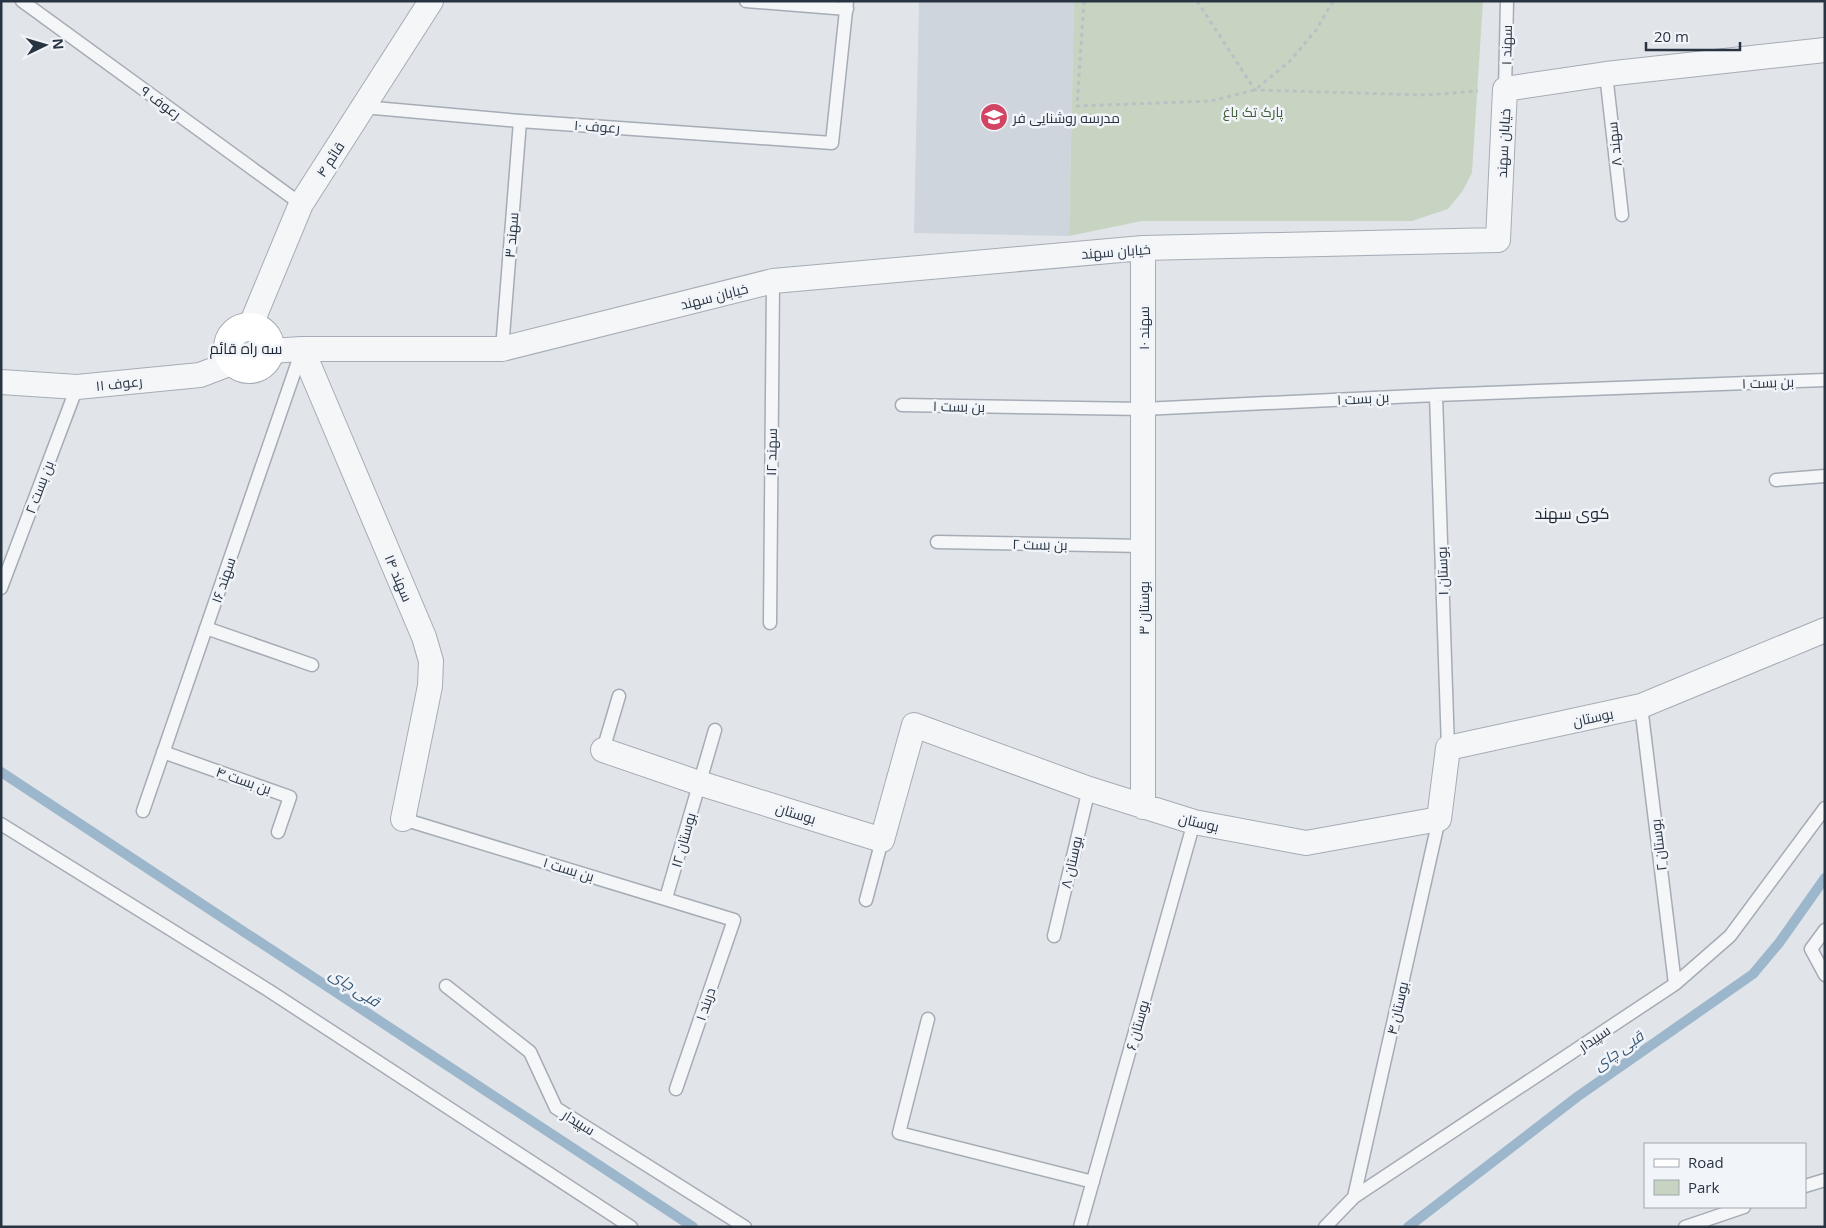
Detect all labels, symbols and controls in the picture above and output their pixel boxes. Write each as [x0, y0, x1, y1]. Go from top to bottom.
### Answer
north arrow [20, 20, 70, 70]
scale bar [1646, 20, 1740, 52]
street label: سهند ۱ [1496, 25, 1516, 65]
text: 20 m [1654, 26, 1689, 46]
text: N [48, 37, 68, 50]
street label: رعوف ۹ [137, 81, 185, 123]
school or university icon: مدرسه روشنایی فر [979, 102, 1009, 132]
park label: پارک تک باغ [1223, 102, 1284, 122]
place label: مدرسه روشنایی فر [1012, 108, 1120, 127]
street label: خیابان سهند [1492, 108, 1514, 178]
street label: رعوف ۱۰ [573, 115, 621, 137]
street label: سهند ۸ [1602, 121, 1626, 167]
street label: قائم ۴ [312, 138, 349, 181]
street label: سهند ۳ [500, 211, 522, 259]
street label: خیابان سهند [1081, 239, 1151, 263]
street label: خیابان سهند [678, 278, 750, 314]
street label: سهند ۱۰ [1134, 306, 1153, 350]
district label: سه راه قائم [209, 338, 283, 359]
street label: رعوف ۱۱ [95, 371, 143, 395]
street label: بن بست ۱ [1742, 372, 1794, 392]
street label: بن بست ۱ [1336, 387, 1390, 409]
street label: بن بست ۱ [933, 396, 985, 416]
street label: سهند ۱۲ [761, 428, 781, 476]
street label: بن بست ۲ [20, 458, 58, 516]
district label: کوی سهند [1535, 502, 1609, 524]
street label: بن بست ۲ [1012, 534, 1068, 554]
street label: بوستان ۱ [1432, 546, 1452, 596]
street label: سهند ۱۴ [381, 551, 417, 605]
street label: سهند ۱۶ [206, 555, 240, 605]
street label: بوستان ۳ [1134, 581, 1153, 635]
street label: بوستان [1571, 703, 1615, 731]
street label: بن بست ۴ [214, 762, 274, 798]
street label: بوستان [774, 798, 818, 828]
street label: بوستان [1177, 808, 1221, 836]
street label: بوستان ۱۲ [666, 810, 700, 870]
street label: بوستان ۲ [1645, 818, 1671, 872]
street label: بوستان ۸ [1056, 834, 1086, 890]
street label: بن بست ۱ [541, 852, 597, 886]
water label: قبی چای [325, 963, 385, 1012]
street label: بوستان ۴ [1382, 980, 1412, 1036]
street label: دربند ۱ [691, 985, 719, 1023]
street label: بوستان ۶ [1121, 998, 1153, 1052]
street label: سپیدار [1573, 1020, 1614, 1057]
water label: قبی چای [1589, 1025, 1648, 1075]
street label: سپیدار [558, 1104, 599, 1140]
legend [1644, 1143, 1806, 1208]
text: Road [1688, 1152, 1724, 1172]
text: Park [1688, 1177, 1719, 1197]

